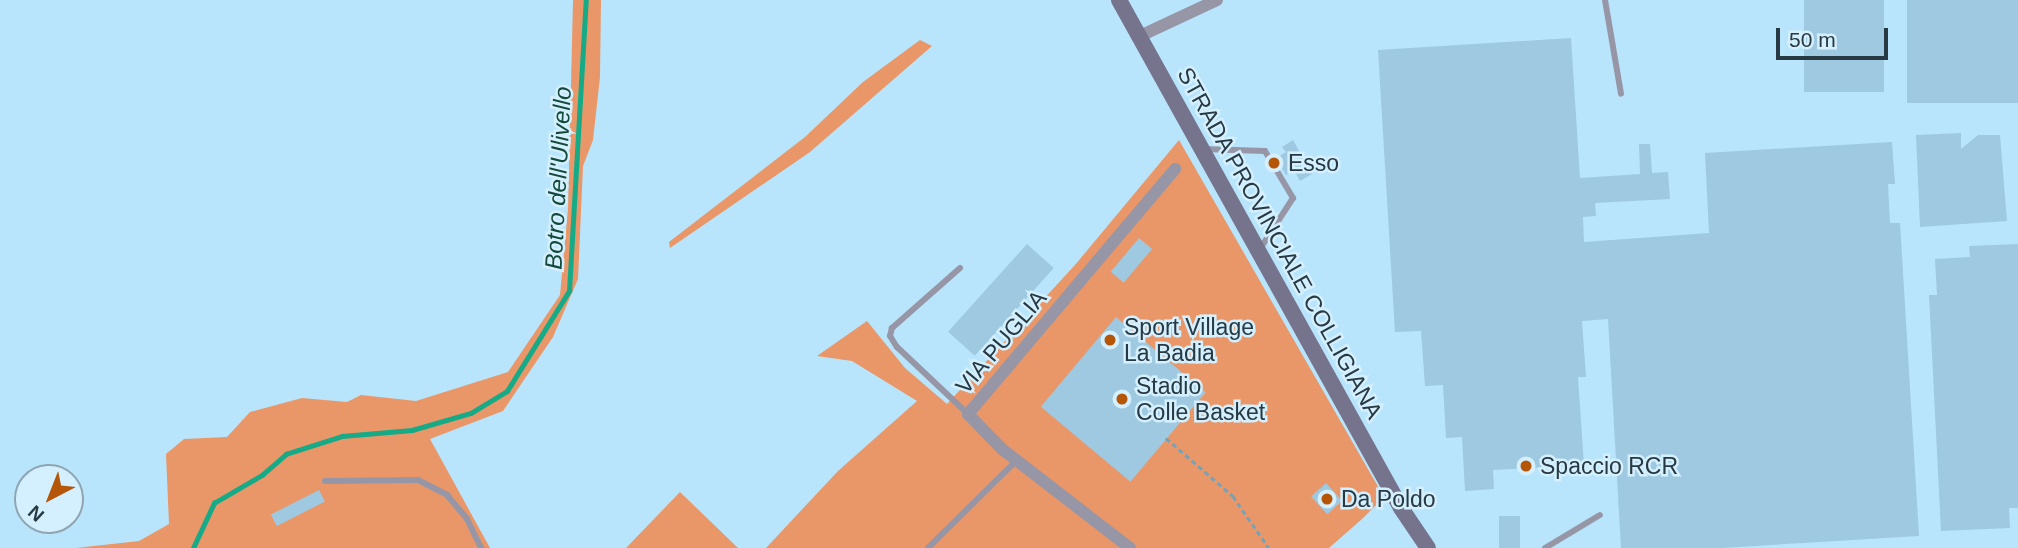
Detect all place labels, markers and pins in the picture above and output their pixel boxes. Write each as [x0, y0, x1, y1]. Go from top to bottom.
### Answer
place label: Esso [1288, 149, 1339, 177]
marker: Esso [1266, 155, 1282, 171]
place label: Sport Village La Badia [1124, 313, 1254, 367]
marker: Sport Village La Badia [1102, 332, 1118, 348]
place label: Stadio Colle Basket [1136, 372, 1265, 426]
marker: Stadio Colle Basket [1114, 391, 1130, 407]
place label: Spaccio RCR [1540, 452, 1678, 480]
marker: Spaccio RCR [1518, 458, 1534, 474]
place label: Da Poldo [1341, 485, 1436, 513]
marker: Da Poldo [1319, 491, 1335, 507]

